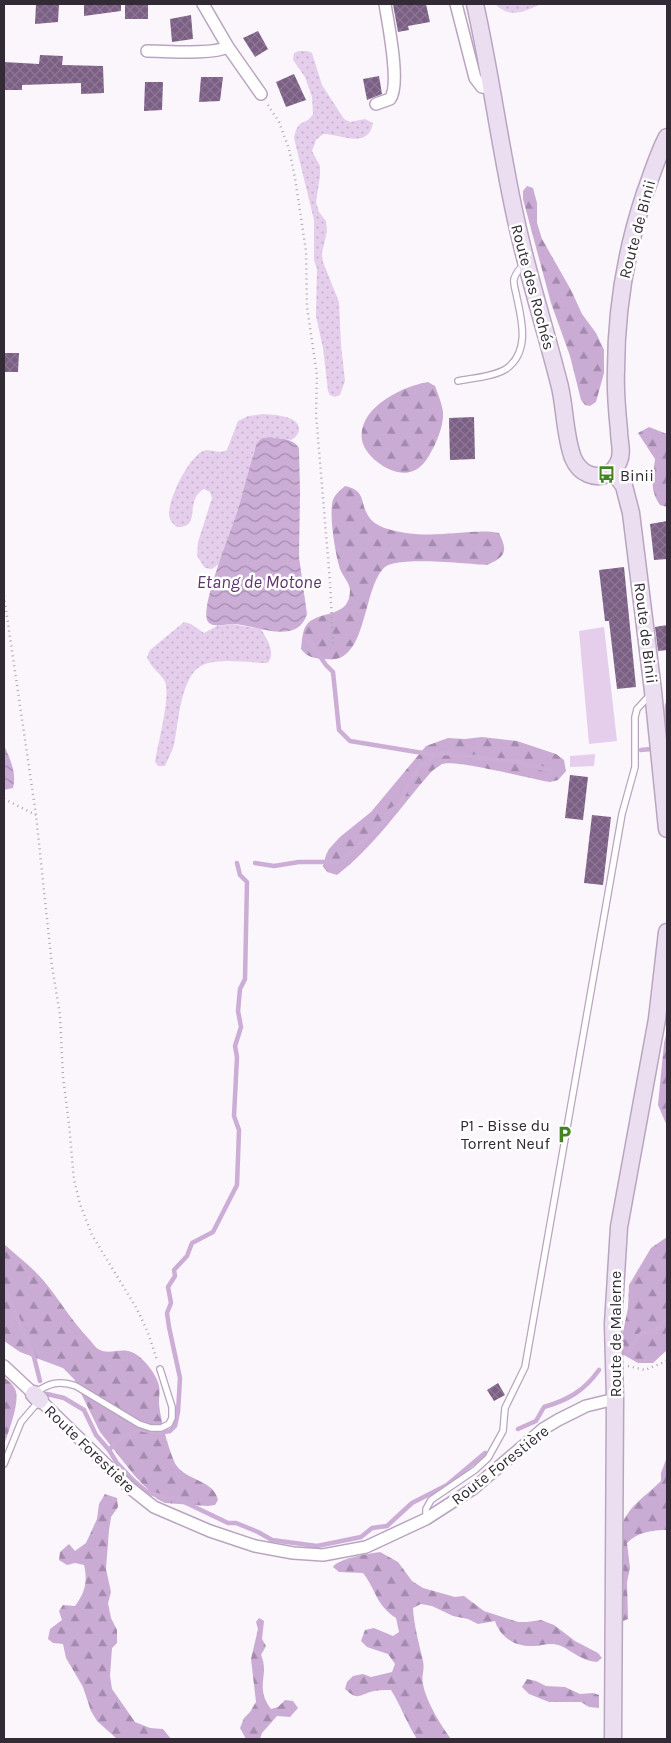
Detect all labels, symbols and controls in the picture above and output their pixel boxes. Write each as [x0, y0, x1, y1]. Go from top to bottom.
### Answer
street label: Route de Binii [615, 177, 659, 281]
street label: Route des Rochés [507, 222, 559, 352]
bus stop icon: Binii [596, 465, 616, 485]
place label: Binii [620, 466, 654, 485]
water label: Etang de Motone [197, 571, 321, 593]
street label: Route de Binii [630, 581, 662, 685]
place label: P1 - Bisse du Torrent Neuf [460, 1116, 551, 1153]
parking icon: P1 - Bisse du Torrent Neuf [554, 1124, 574, 1144]
street label: Route de Malerne [606, 1271, 625, 1397]
street label: Route Forestière [41, 1401, 139, 1497]
street label: Route Forestière [448, 1421, 552, 1509]

